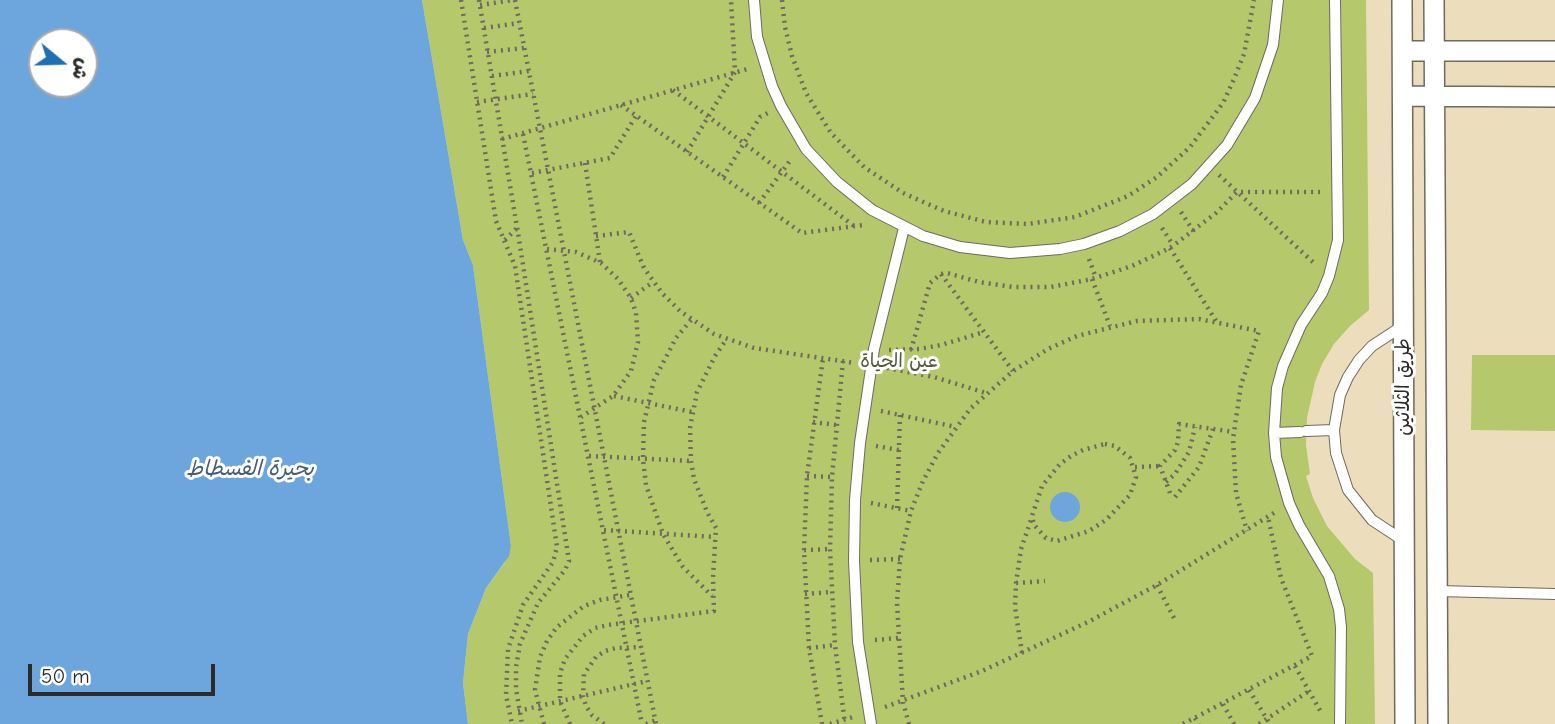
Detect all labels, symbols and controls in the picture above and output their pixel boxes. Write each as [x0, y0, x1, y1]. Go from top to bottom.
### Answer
north arrow [28, 28, 98, 98]
text: ش [67, 56, 95, 83]
street label: طريق الثلاثين [1393, 338, 1415, 436]
park label: عين الحياة [860, 351, 938, 373]
water label: بحيرة الفسطاط [186, 456, 314, 482]
scale bar [32, 650, 219, 694]
text: 50 m [41, 664, 90, 688]

